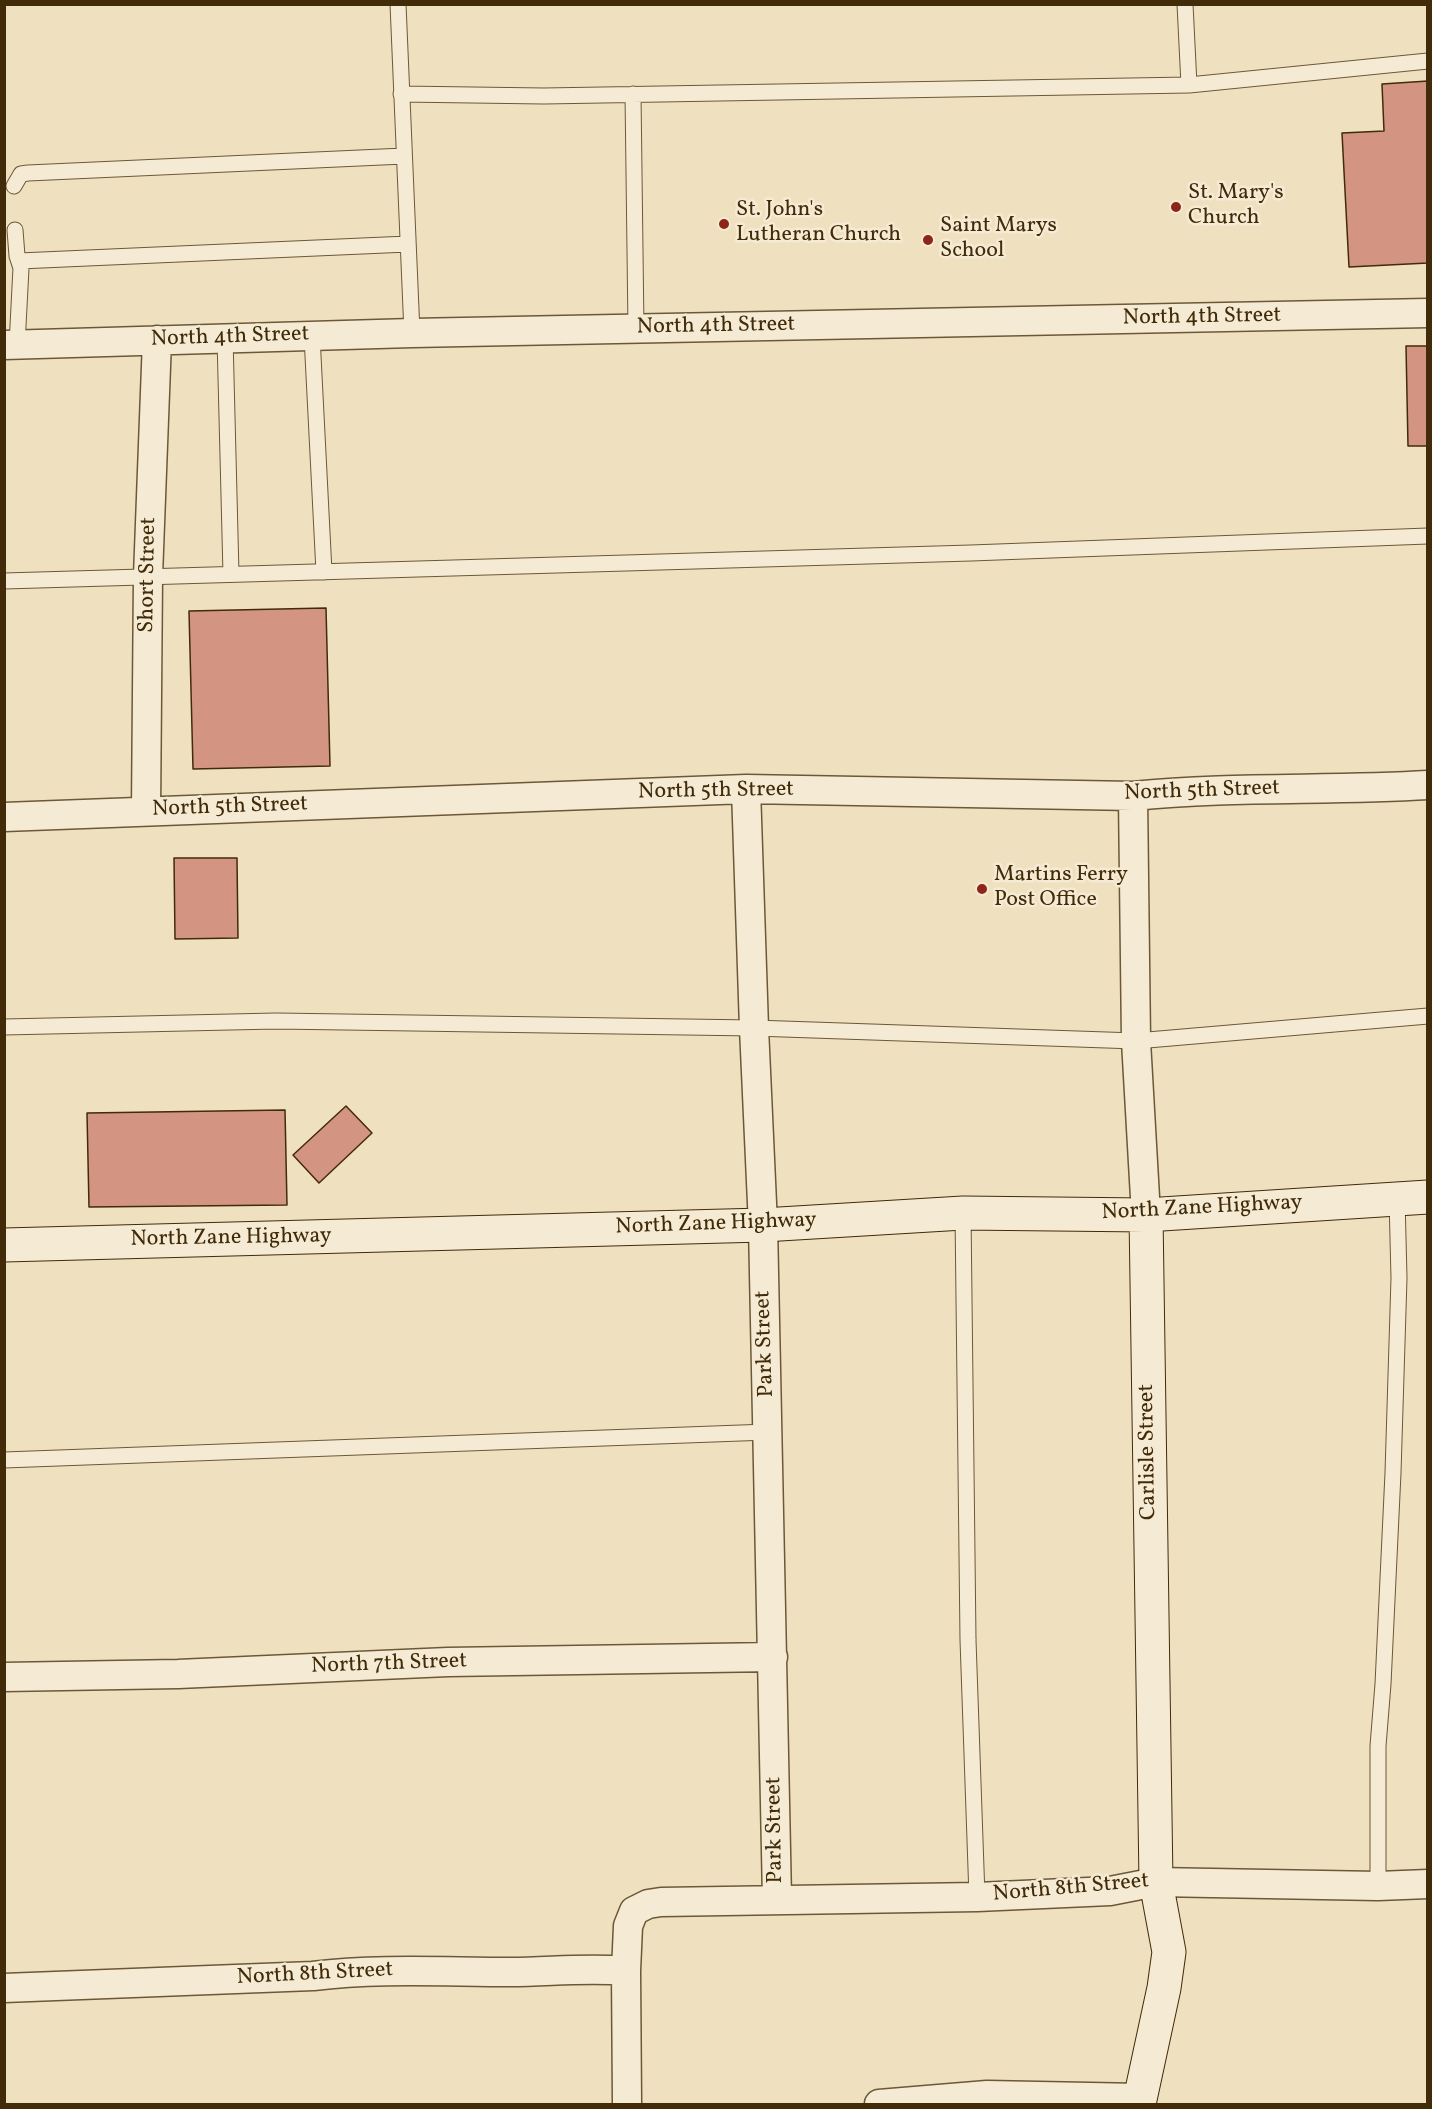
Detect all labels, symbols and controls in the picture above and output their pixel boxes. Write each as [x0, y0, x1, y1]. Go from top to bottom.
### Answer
place label: St. Mary's Church [1188, 181, 1284, 232]
place label: St. John's Lutheran Church [736, 198, 901, 249]
marker: St. Mary's Church [1169, 200, 1183, 214]
place label: Saint Marys School [940, 214, 1057, 266]
marker: St. John's Lutheran Church [717, 217, 731, 231]
marker: Saint Marys School [921, 233, 935, 247]
street label: North 4th Street [1123, 303, 1281, 333]
street label: North 4th Street [637, 312, 795, 342]
street label: North 4th Street [150, 322, 310, 354]
street label: Short Street [135, 517, 163, 633]
street label: North 5th Street [1124, 776, 1280, 808]
street label: North 5th Street [638, 777, 794, 807]
street label: North 5th Street [152, 792, 308, 824]
place label: Martins Ferry Post Office [994, 863, 1128, 914]
marker: Martins Ferry Post Office [975, 882, 989, 896]
street label: North Zane Highway [1101, 1191, 1303, 1227]
street label: North Zane Highway [615, 1208, 817, 1242]
street label: North Zane Highway [130, 1224, 332, 1254]
street label: Park Street [751, 1290, 781, 1398]
street label: Carlisle Street [1135, 1384, 1163, 1520]
street label: North 7th Street [311, 1649, 467, 1681]
street label: Park Street [762, 1776, 790, 1884]
street label: North 8th Street [992, 1869, 1150, 1909]
street label: North 8th Street [236, 1958, 394, 1992]

